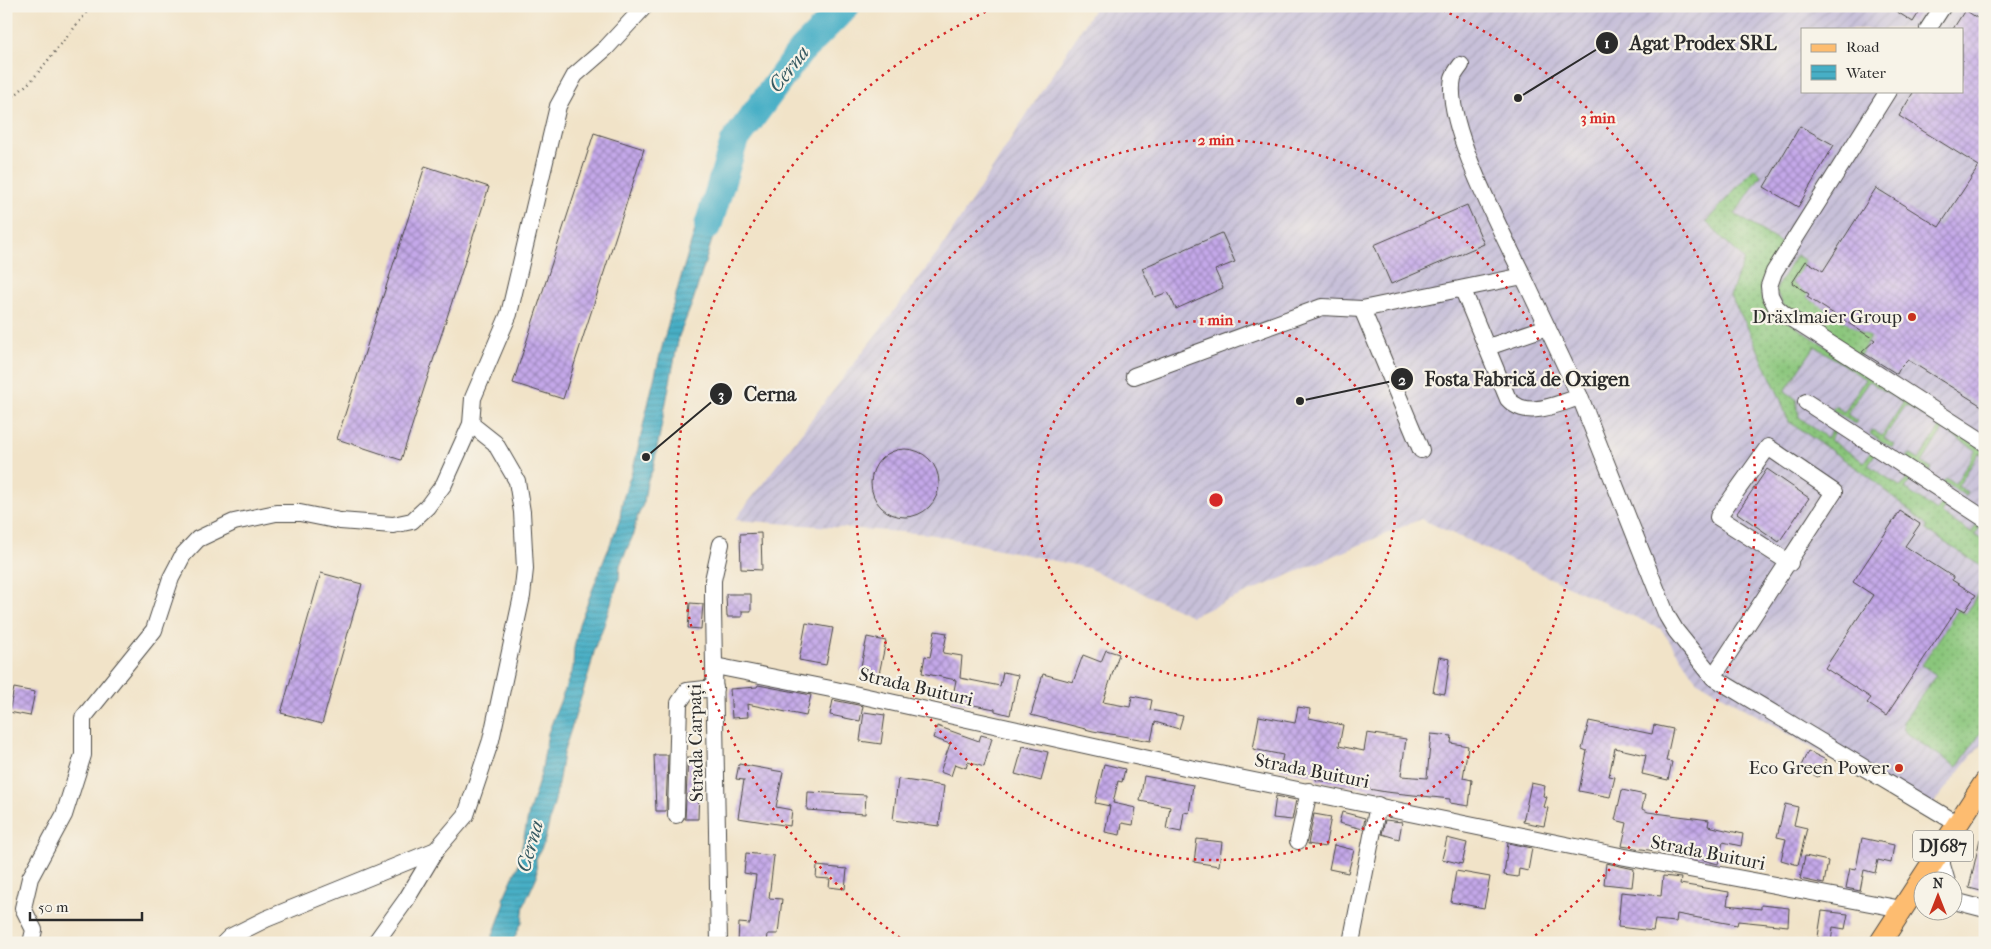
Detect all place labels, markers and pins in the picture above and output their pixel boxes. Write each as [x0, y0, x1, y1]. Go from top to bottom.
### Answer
callout: Agat Prodex SRL [1595, 25, 1787, 60]
place label: Dräxlmaier Group [1752, 306, 1902, 328]
marker: Dräxlmaier Group [1906, 311, 1918, 323]
callout: Fosta Fabrică de Oxigen [1389, 362, 1639, 397]
callout: Cerna [709, 377, 806, 412]
centre of rings [1207, 491, 1225, 509]
place label: Eco Green Power [1748, 757, 1890, 779]
marker: Eco Green Power [1893, 762, 1905, 774]

